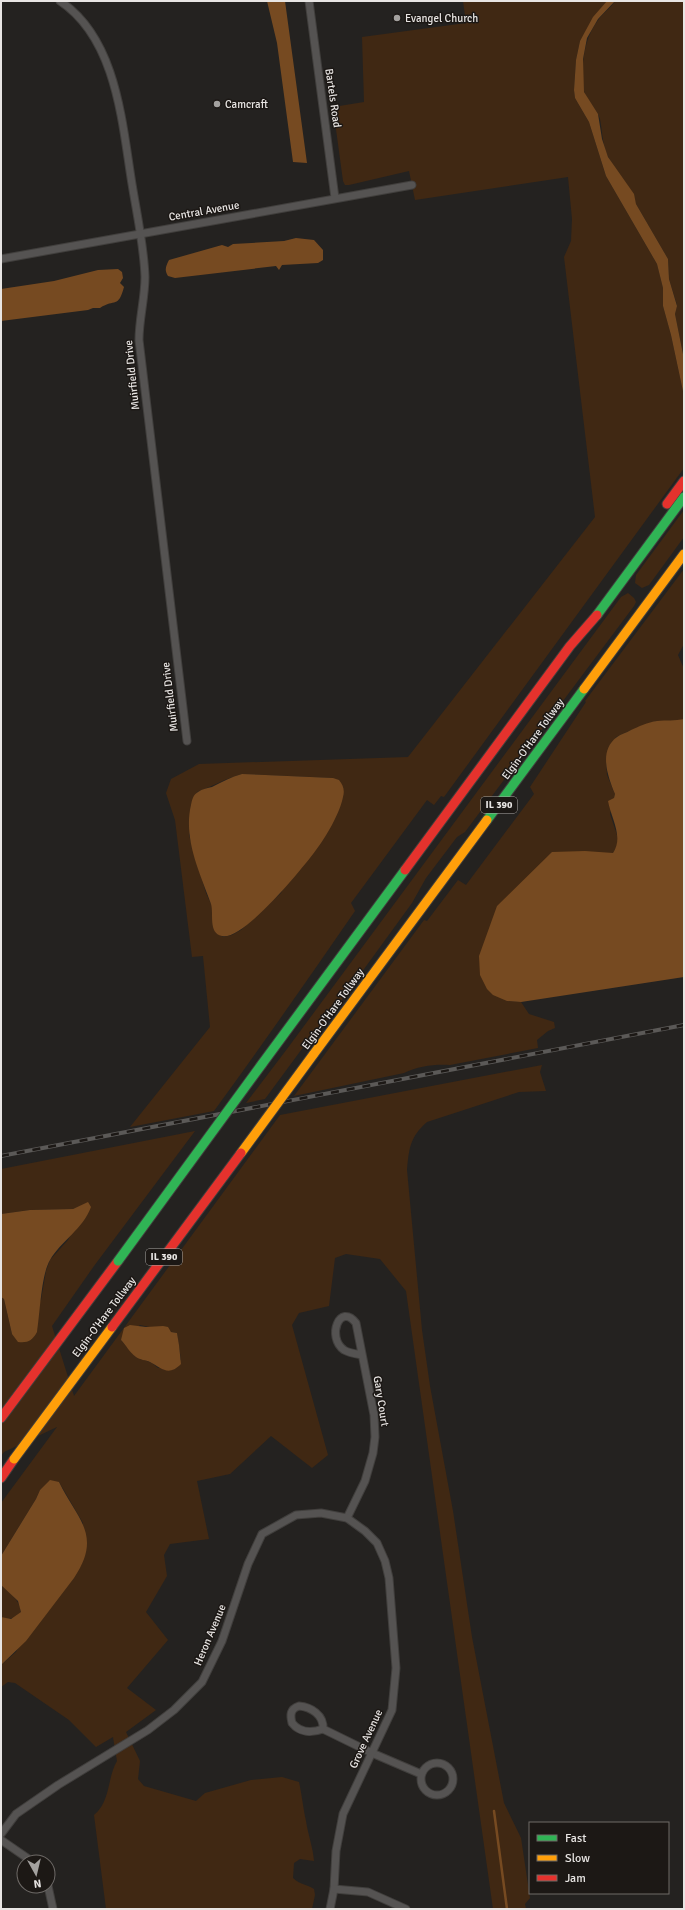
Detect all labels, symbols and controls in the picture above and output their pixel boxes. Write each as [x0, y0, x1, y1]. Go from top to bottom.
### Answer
place label: Evangel Church [405, 12, 478, 25]
marker: Evangel Church [392, 13, 402, 23]
street label: Bartels Road [322, 67, 344, 129]
place label: Camcraft [225, 98, 268, 111]
marker: Camcraft [212, 99, 222, 109]
street label: Central Avenue [168, 198, 240, 224]
street label: Muirfield Drive [122, 339, 142, 411]
street label: Muirfield Drive [159, 661, 181, 733]
street label: Elgin-O'Hare Tollway [499, 695, 567, 782]
road number: IL 390 [481, 797, 517, 813]
street label: Elgin-O'Hare Tollway [299, 965, 367, 1052]
road number: IL 390 [146, 1249, 182, 1265]
street label: Elgin-O'Hare Tollway [70, 1274, 139, 1360]
street label: Gary Court [371, 1375, 391, 1427]
street label: Heron Avenue [191, 1602, 229, 1668]
street label: Grove Avenue [347, 1707, 385, 1771]
legend [529, 1822, 669, 1894]
text: Fast [565, 1831, 586, 1846]
text: Slow [565, 1851, 590, 1866]
north arrow [16, 1854, 56, 1894]
text: Jam [565, 1871, 586, 1886]
text: N [33, 1876, 42, 1890]

